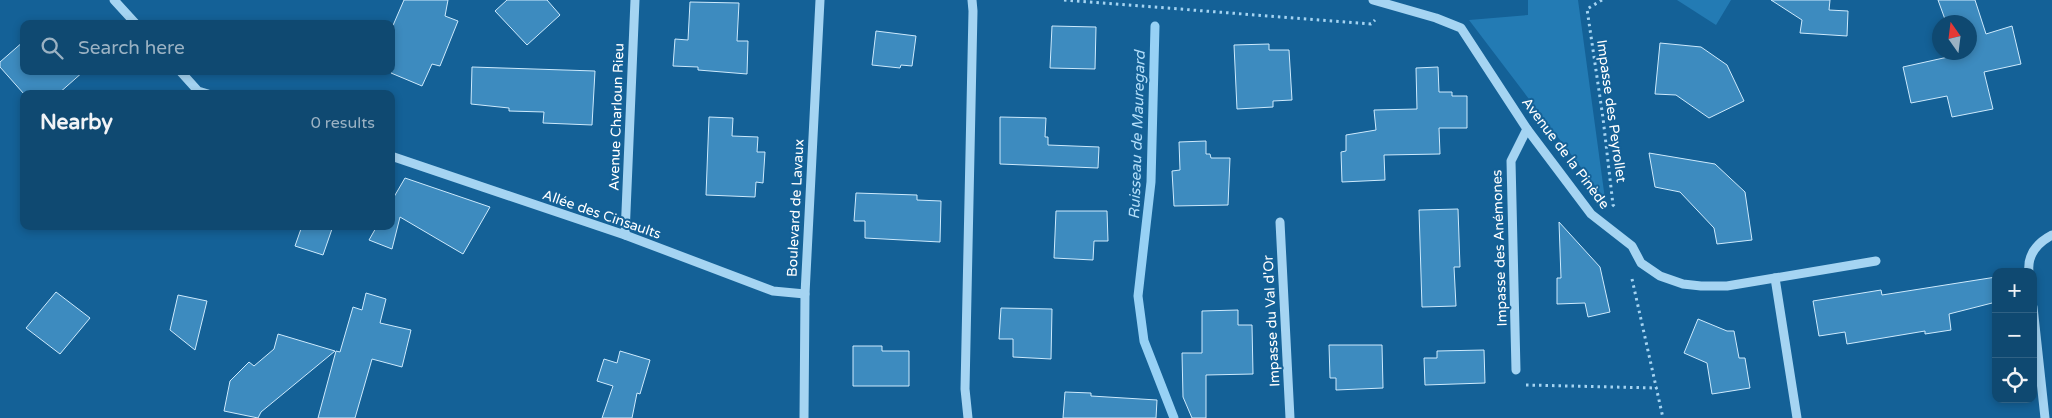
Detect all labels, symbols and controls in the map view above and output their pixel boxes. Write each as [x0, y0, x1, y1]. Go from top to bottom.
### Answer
north arrow [1932, 15, 1977, 60]
search box [20, 20, 395, 75]
icon: search [38, 34, 66, 62]
text: Search here [78, 37, 185, 59]
street label: Impasse des Peyrollet [1593, 39, 1630, 184]
street label: Avenue Charloun Rieu [605, 43, 628, 191]
water label: Ruisseau de Mauregard [1125, 49, 1149, 220]
street label: Avenue de la Pinède [1518, 94, 1613, 212]
text: Nearby [40, 110, 113, 135]
text: 0 results [311, 113, 375, 133]
street label: Boulevard de Lavaux [783, 139, 808, 277]
street label: Impasse des Anémones [1488, 169, 1511, 327]
street label: Allée des Cinsaults [540, 186, 664, 243]
street label: Impasse du Val d'Or [1260, 254, 1283, 387]
map controls [1992, 268, 2037, 403]
button: + [1992, 268, 2037, 313]
button: − [1992, 313, 2037, 358]
button: locate [1992, 358, 2037, 403]

